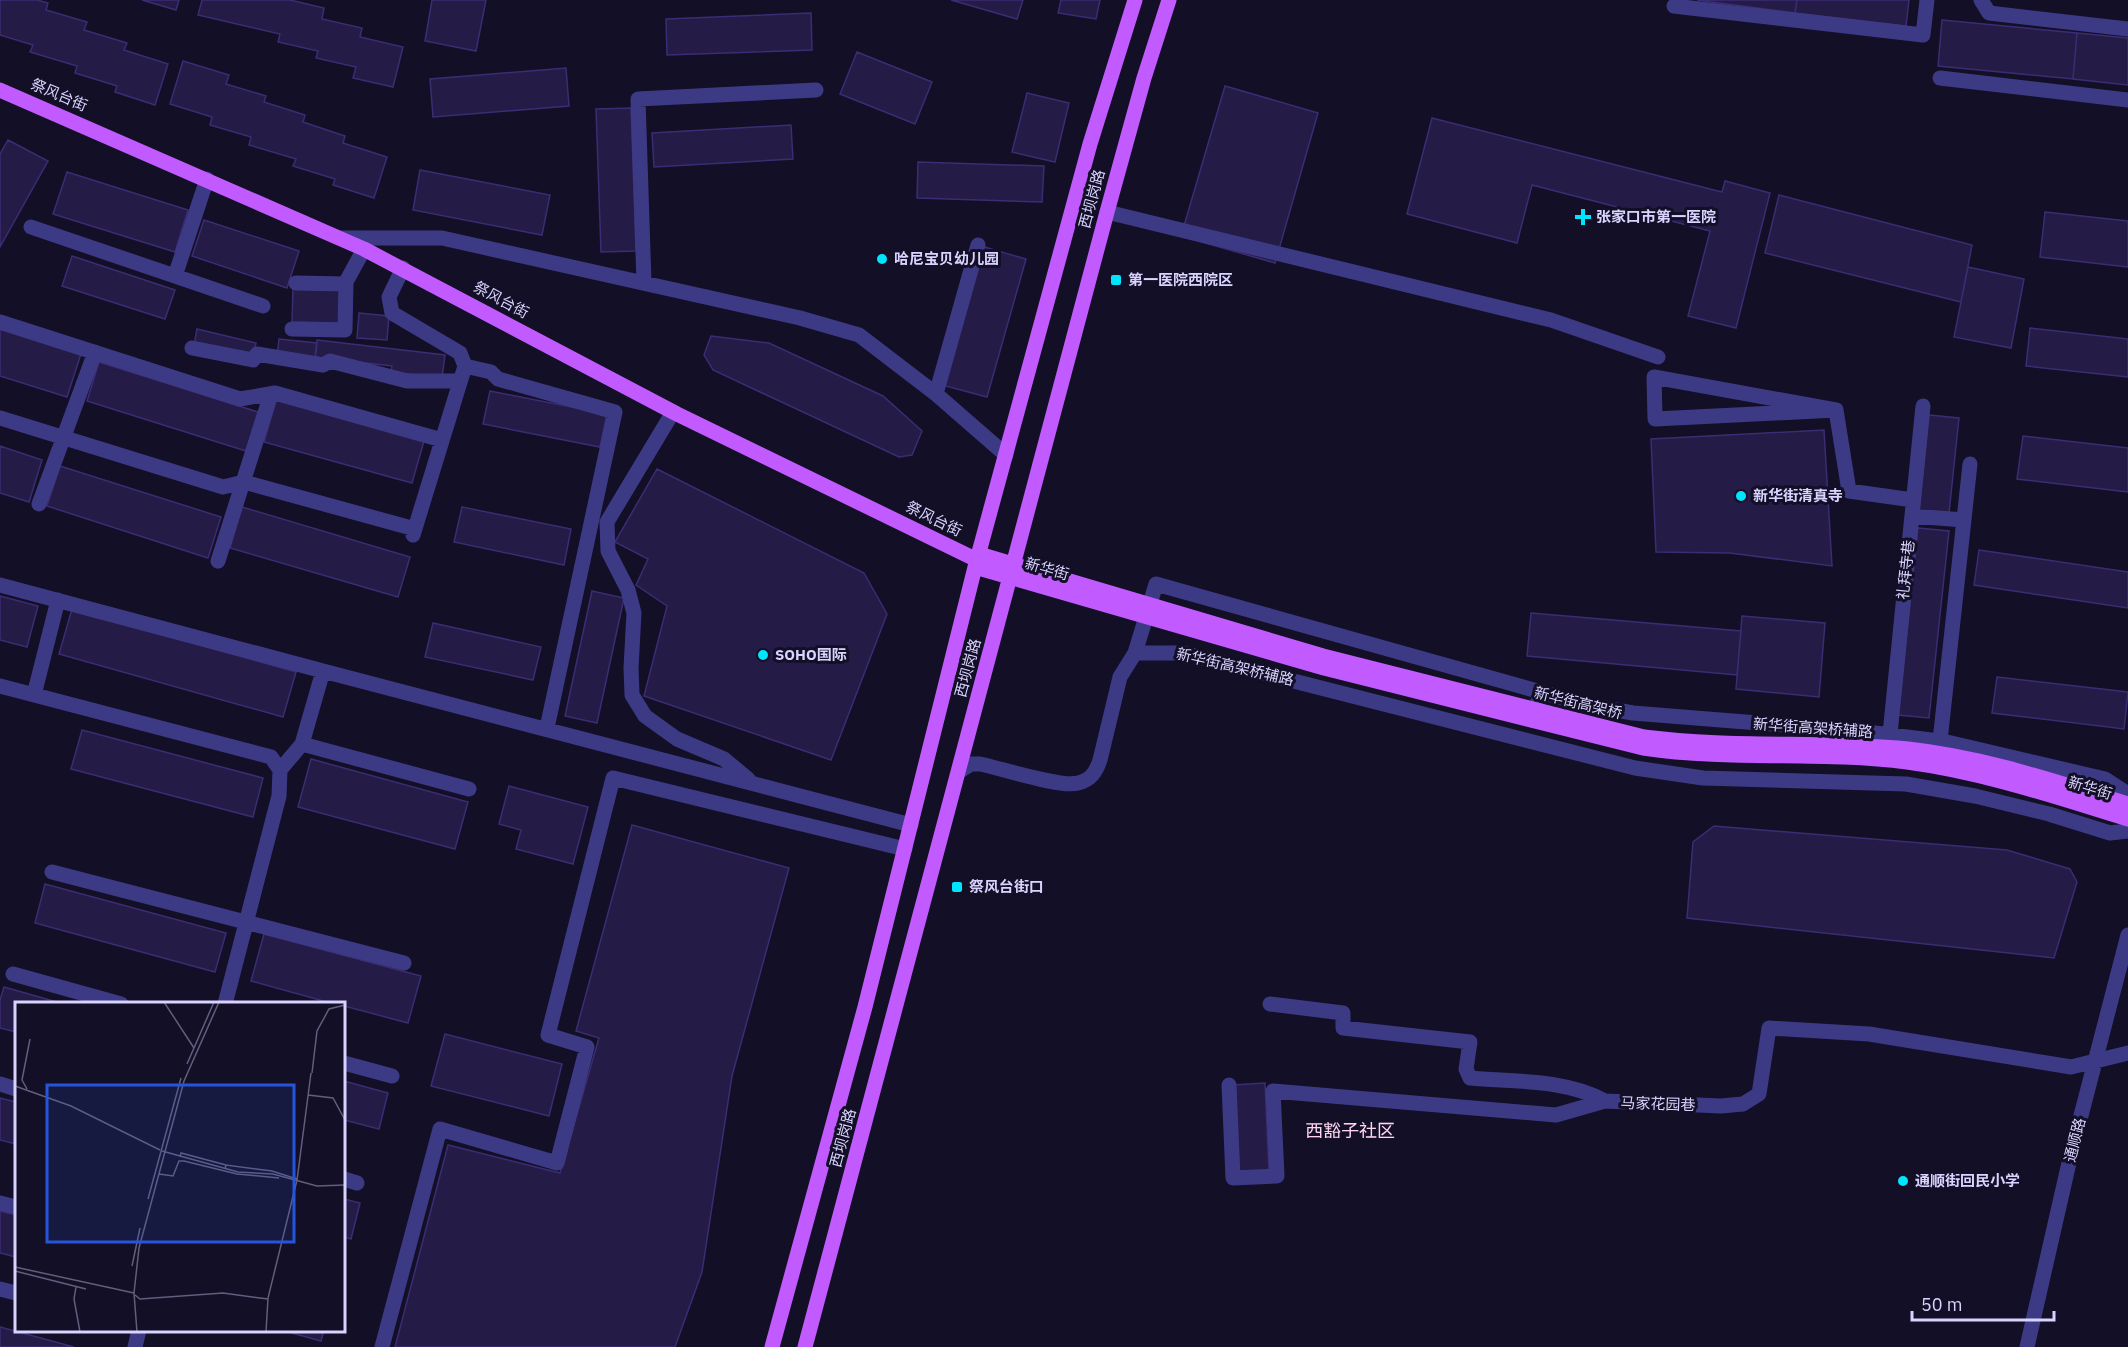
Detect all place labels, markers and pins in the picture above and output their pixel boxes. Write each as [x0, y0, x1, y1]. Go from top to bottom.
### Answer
place label: 张家口市第一医院 [1596, 207, 1716, 226]
marker: 张家口市第一医院 [1574, 208, 1592, 226]
place label: 哈尼宝贝幼儿园 [894, 249, 999, 268]
marker: 哈尼宝贝幼儿园 [875, 252, 889, 266]
place label: 第一医院西院区 [1128, 270, 1233, 289]
marker: 第一医院西院区 [1109, 273, 1123, 287]
place label: 新华街清真寺 [1753, 486, 1843, 505]
marker: 新华街清真寺 [1734, 489, 1748, 503]
place label: SOHO国际 [775, 645, 847, 664]
marker: SOHO国际 [756, 648, 770, 662]
place label: 祭风台街口 [969, 877, 1044, 896]
marker: 祭风台街口 [950, 880, 964, 894]
place label: 通顺街回民小学 [1915, 1171, 2020, 1190]
marker: 通顺街回民小学 [1896, 1174, 1910, 1188]

